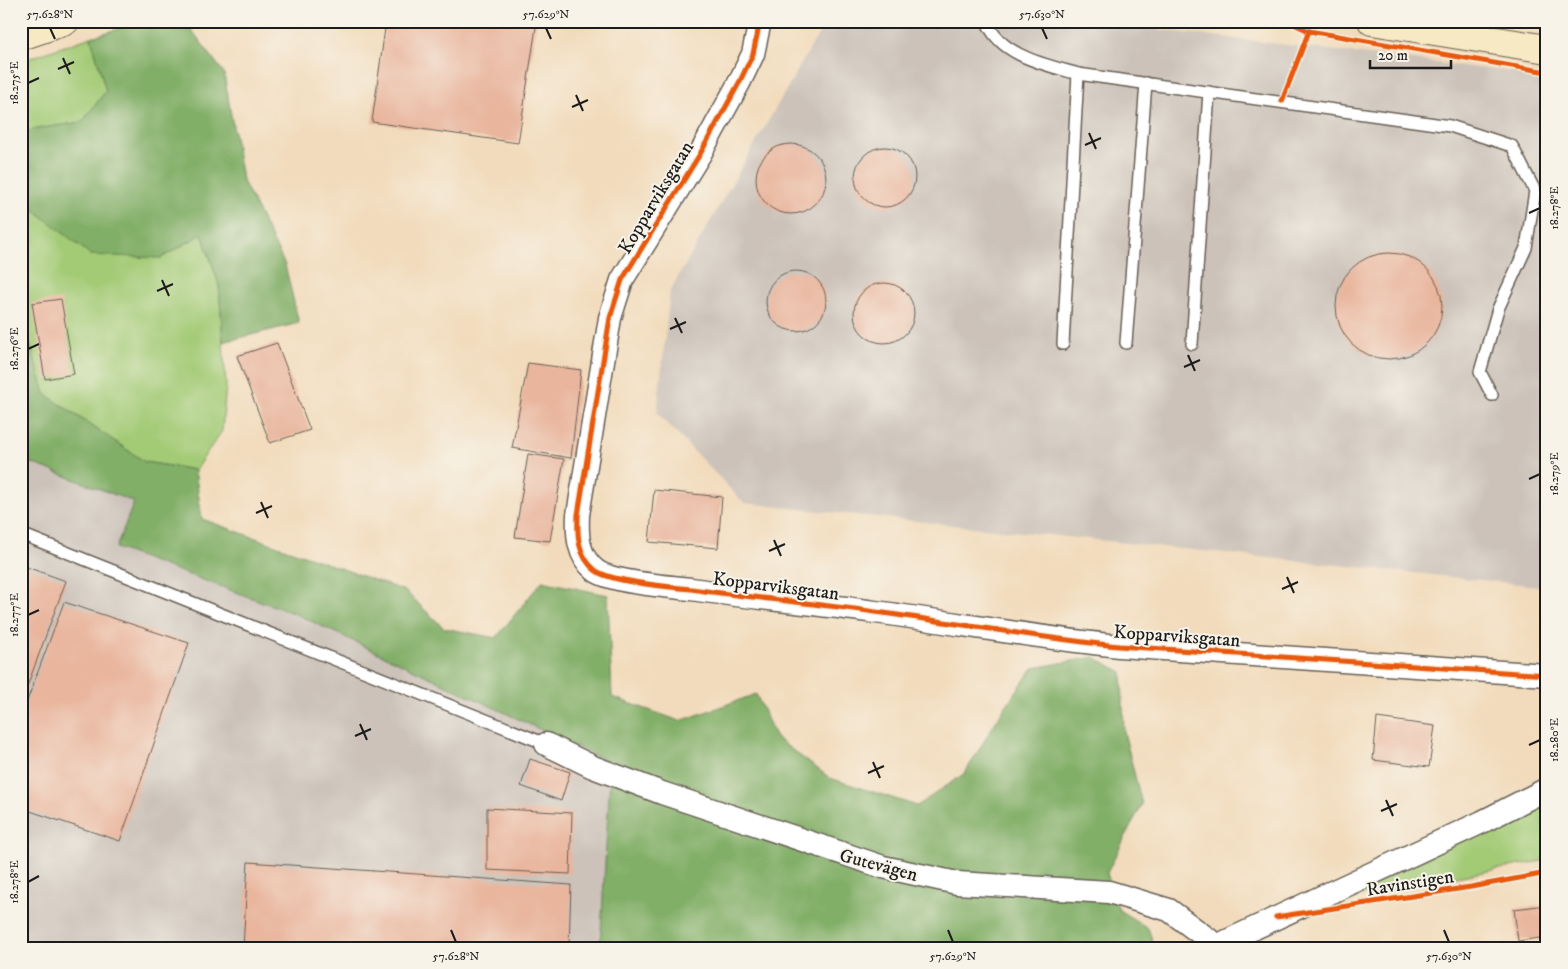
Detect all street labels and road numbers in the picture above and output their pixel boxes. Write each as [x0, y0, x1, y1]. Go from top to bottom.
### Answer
street label: Kopparviksgatan [614, 137, 699, 258]
street label: Kopparviksgatan [711, 567, 840, 606]
street label: Kopparviksgatan [1113, 621, 1241, 652]
street label: Gutevägen [837, 844, 920, 887]
street label: Ravinstigen [1365, 865, 1456, 902]

